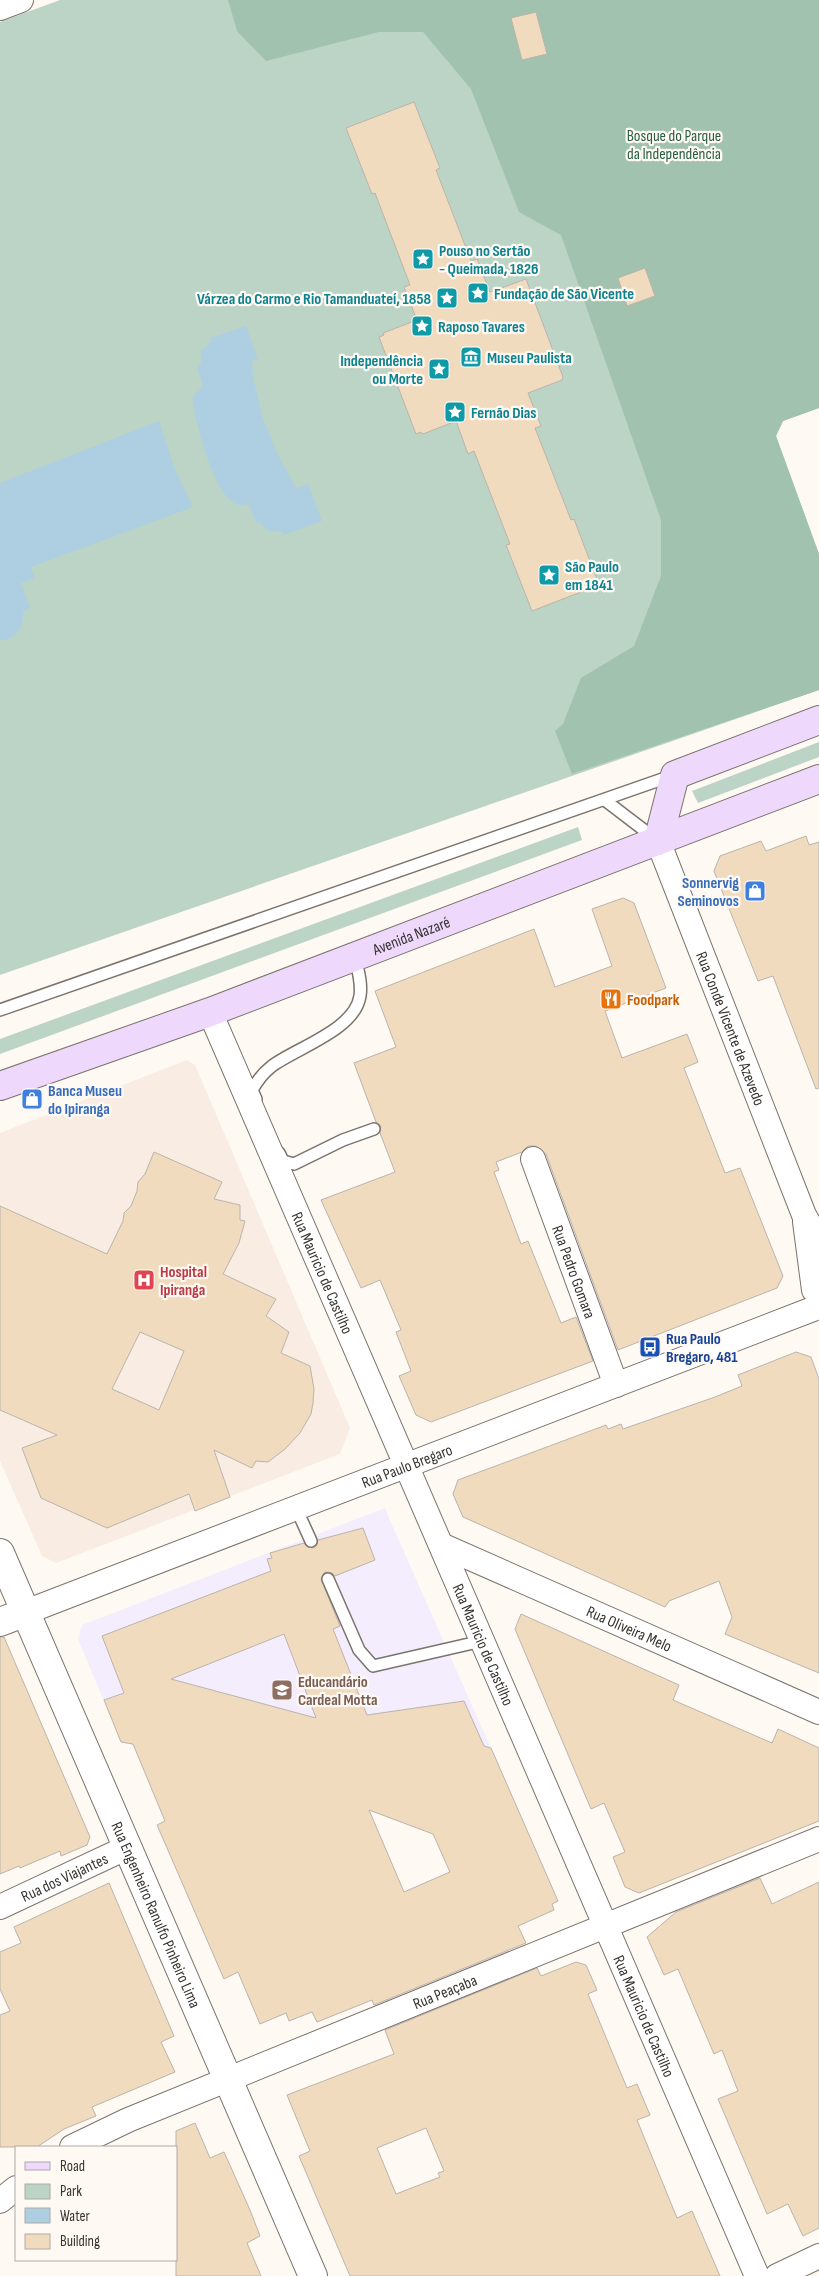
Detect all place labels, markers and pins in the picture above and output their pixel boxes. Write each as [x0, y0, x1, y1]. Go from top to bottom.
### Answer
place label: Pouso no Sertão - Queimada, 1826 [439, 242, 538, 279]
place icon: Pouso no Sertão - Queimada, 1826 [411, 247, 435, 271]
place icon: Fundação de São Vicente [466, 281, 490, 305]
place label: Fundação de São Vicente [494, 285, 634, 304]
place icon: Várzea do Carmo e Rio Tamanduateí, 1858 [435, 286, 459, 310]
place label: Várzea do Carmo e Rio Tamanduateí, 1858 [197, 290, 431, 309]
place icon: Raposo Tavares [410, 314, 434, 338]
place label: Raposo Tavares [438, 318, 525, 337]
museum icon: Museu Paulista [459, 345, 483, 369]
place label: Museu Paulista [487, 349, 572, 368]
place label: Independência ou Morte [340, 352, 423, 389]
place icon: Independência ou Morte [427, 357, 451, 381]
place icon: Fernão Dias [443, 400, 467, 424]
place label: Fernão Dias [471, 404, 536, 423]
place label: São Paulo em 1841 [565, 558, 619, 595]
place icon: São Paulo em 1841 [537, 563, 561, 587]
place label: Sonnervig Seminovos [677, 874, 739, 911]
shop icon: Sonnervig Seminovos [743, 879, 767, 903]
restaurant icon: Foodpark [599, 987, 623, 1011]
place label: Foodpark [627, 991, 680, 1010]
place label: Banca Museu do Ipiranga [48, 1082, 122, 1119]
shop icon: Banca Museu do Ipiranga [20, 1087, 44, 1111]
place label: Hospital Ipiranga [160, 1263, 207, 1300]
hospital icon: Hospital Ipiranga [132, 1268, 156, 1292]
place label: Rua Paulo Bregaro, 481 [666, 1330, 738, 1367]
bus stop icon: Rua Paulo Bregaro, 481 [638, 1335, 662, 1359]
place label: Educandário Cardeal Motta [298, 1673, 378, 1710]
school or university icon: Educandário Cardeal Motta [270, 1678, 294, 1702]

